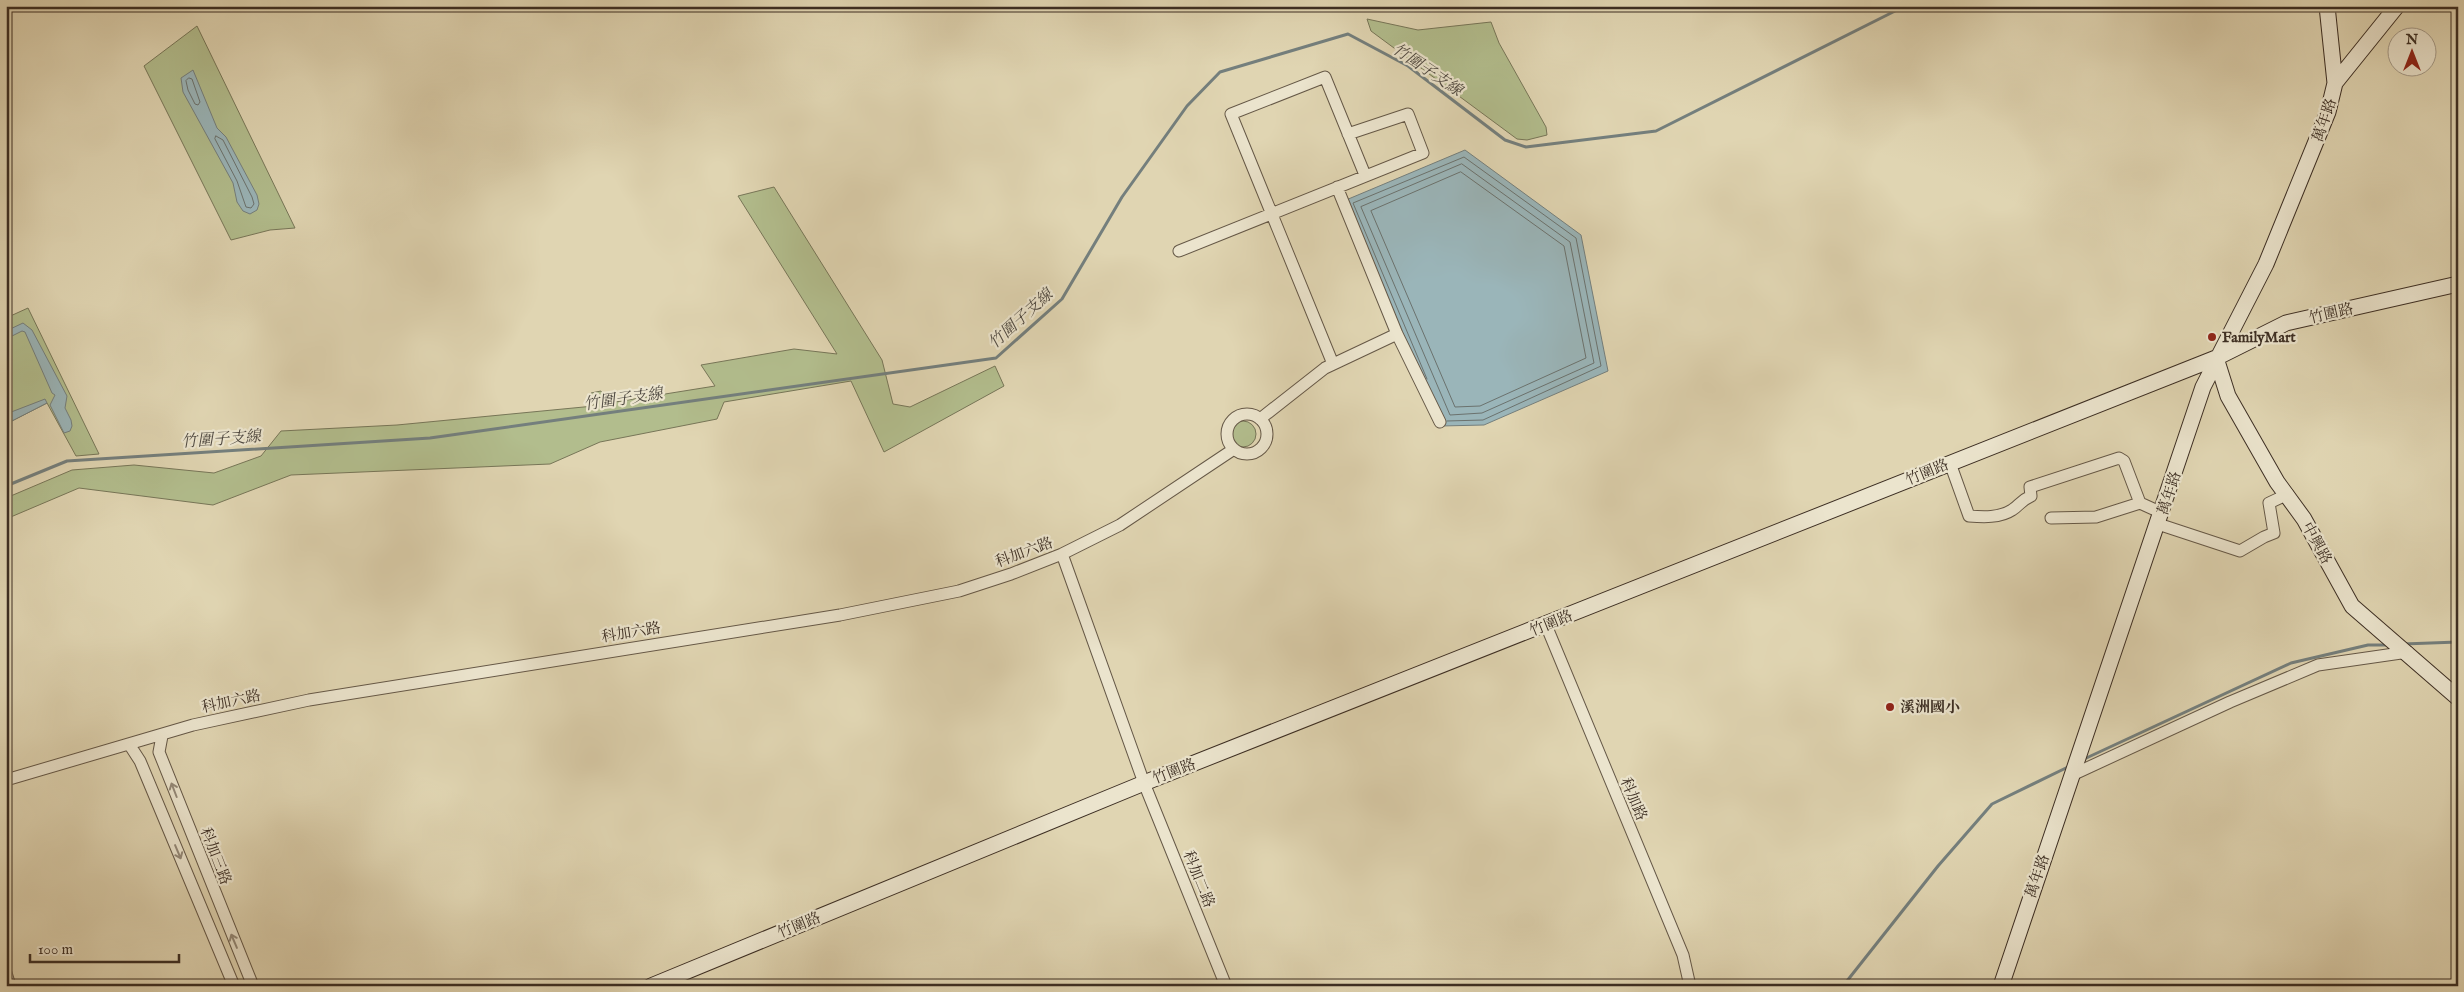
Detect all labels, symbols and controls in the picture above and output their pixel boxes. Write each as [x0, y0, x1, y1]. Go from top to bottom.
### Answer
north arrow [2386, 28, 2436, 78]
text: N [2405, 31, 2418, 49]
water label: 竹圍子支線 [1388, 40, 1467, 102]
street label: 萬年路 [2308, 96, 2341, 145]
water label: 竹圍子支線 [985, 284, 1059, 354]
street label: 竹圍路 [2307, 299, 2355, 328]
place label: FamilyMart [2222, 328, 2296, 347]
marker: FamilyMart [2206, 331, 2218, 343]
water label: 竹圍子支線 [582, 384, 666, 415]
water label: 竹圍子支線 [181, 427, 264, 453]
street label: 竹圍路 [1903, 455, 1952, 490]
street label: 萬年路 [2153, 469, 2185, 517]
street label: 中興路 [2297, 519, 2336, 568]
street label: 科加六路 [993, 533, 1056, 572]
street label: 竹圍路 [1527, 606, 1576, 641]
street label: 科加六路 [600, 618, 662, 647]
street label: 科加六路 [200, 686, 262, 717]
place label: 溪洲國小 [1900, 698, 1960, 717]
marker: 溪洲國小 [1884, 701, 1896, 713]
street label: 竹圍路 [1150, 755, 1199, 788]
street label: 科加路 [1616, 775, 1651, 824]
one-way arrow [169, 783, 178, 798]
street label: 科加三路 [196, 825, 235, 888]
one-way arrow [174, 844, 184, 859]
street label: 科加二路 [1178, 848, 1219, 911]
street label: 萬年路 [2021, 852, 2054, 901]
street label: 竹圍路 [775, 908, 824, 943]
scale bar [30, 932, 179, 964]
one-way arrow [229, 934, 239, 949]
text: 100 m [38, 940, 74, 959]

